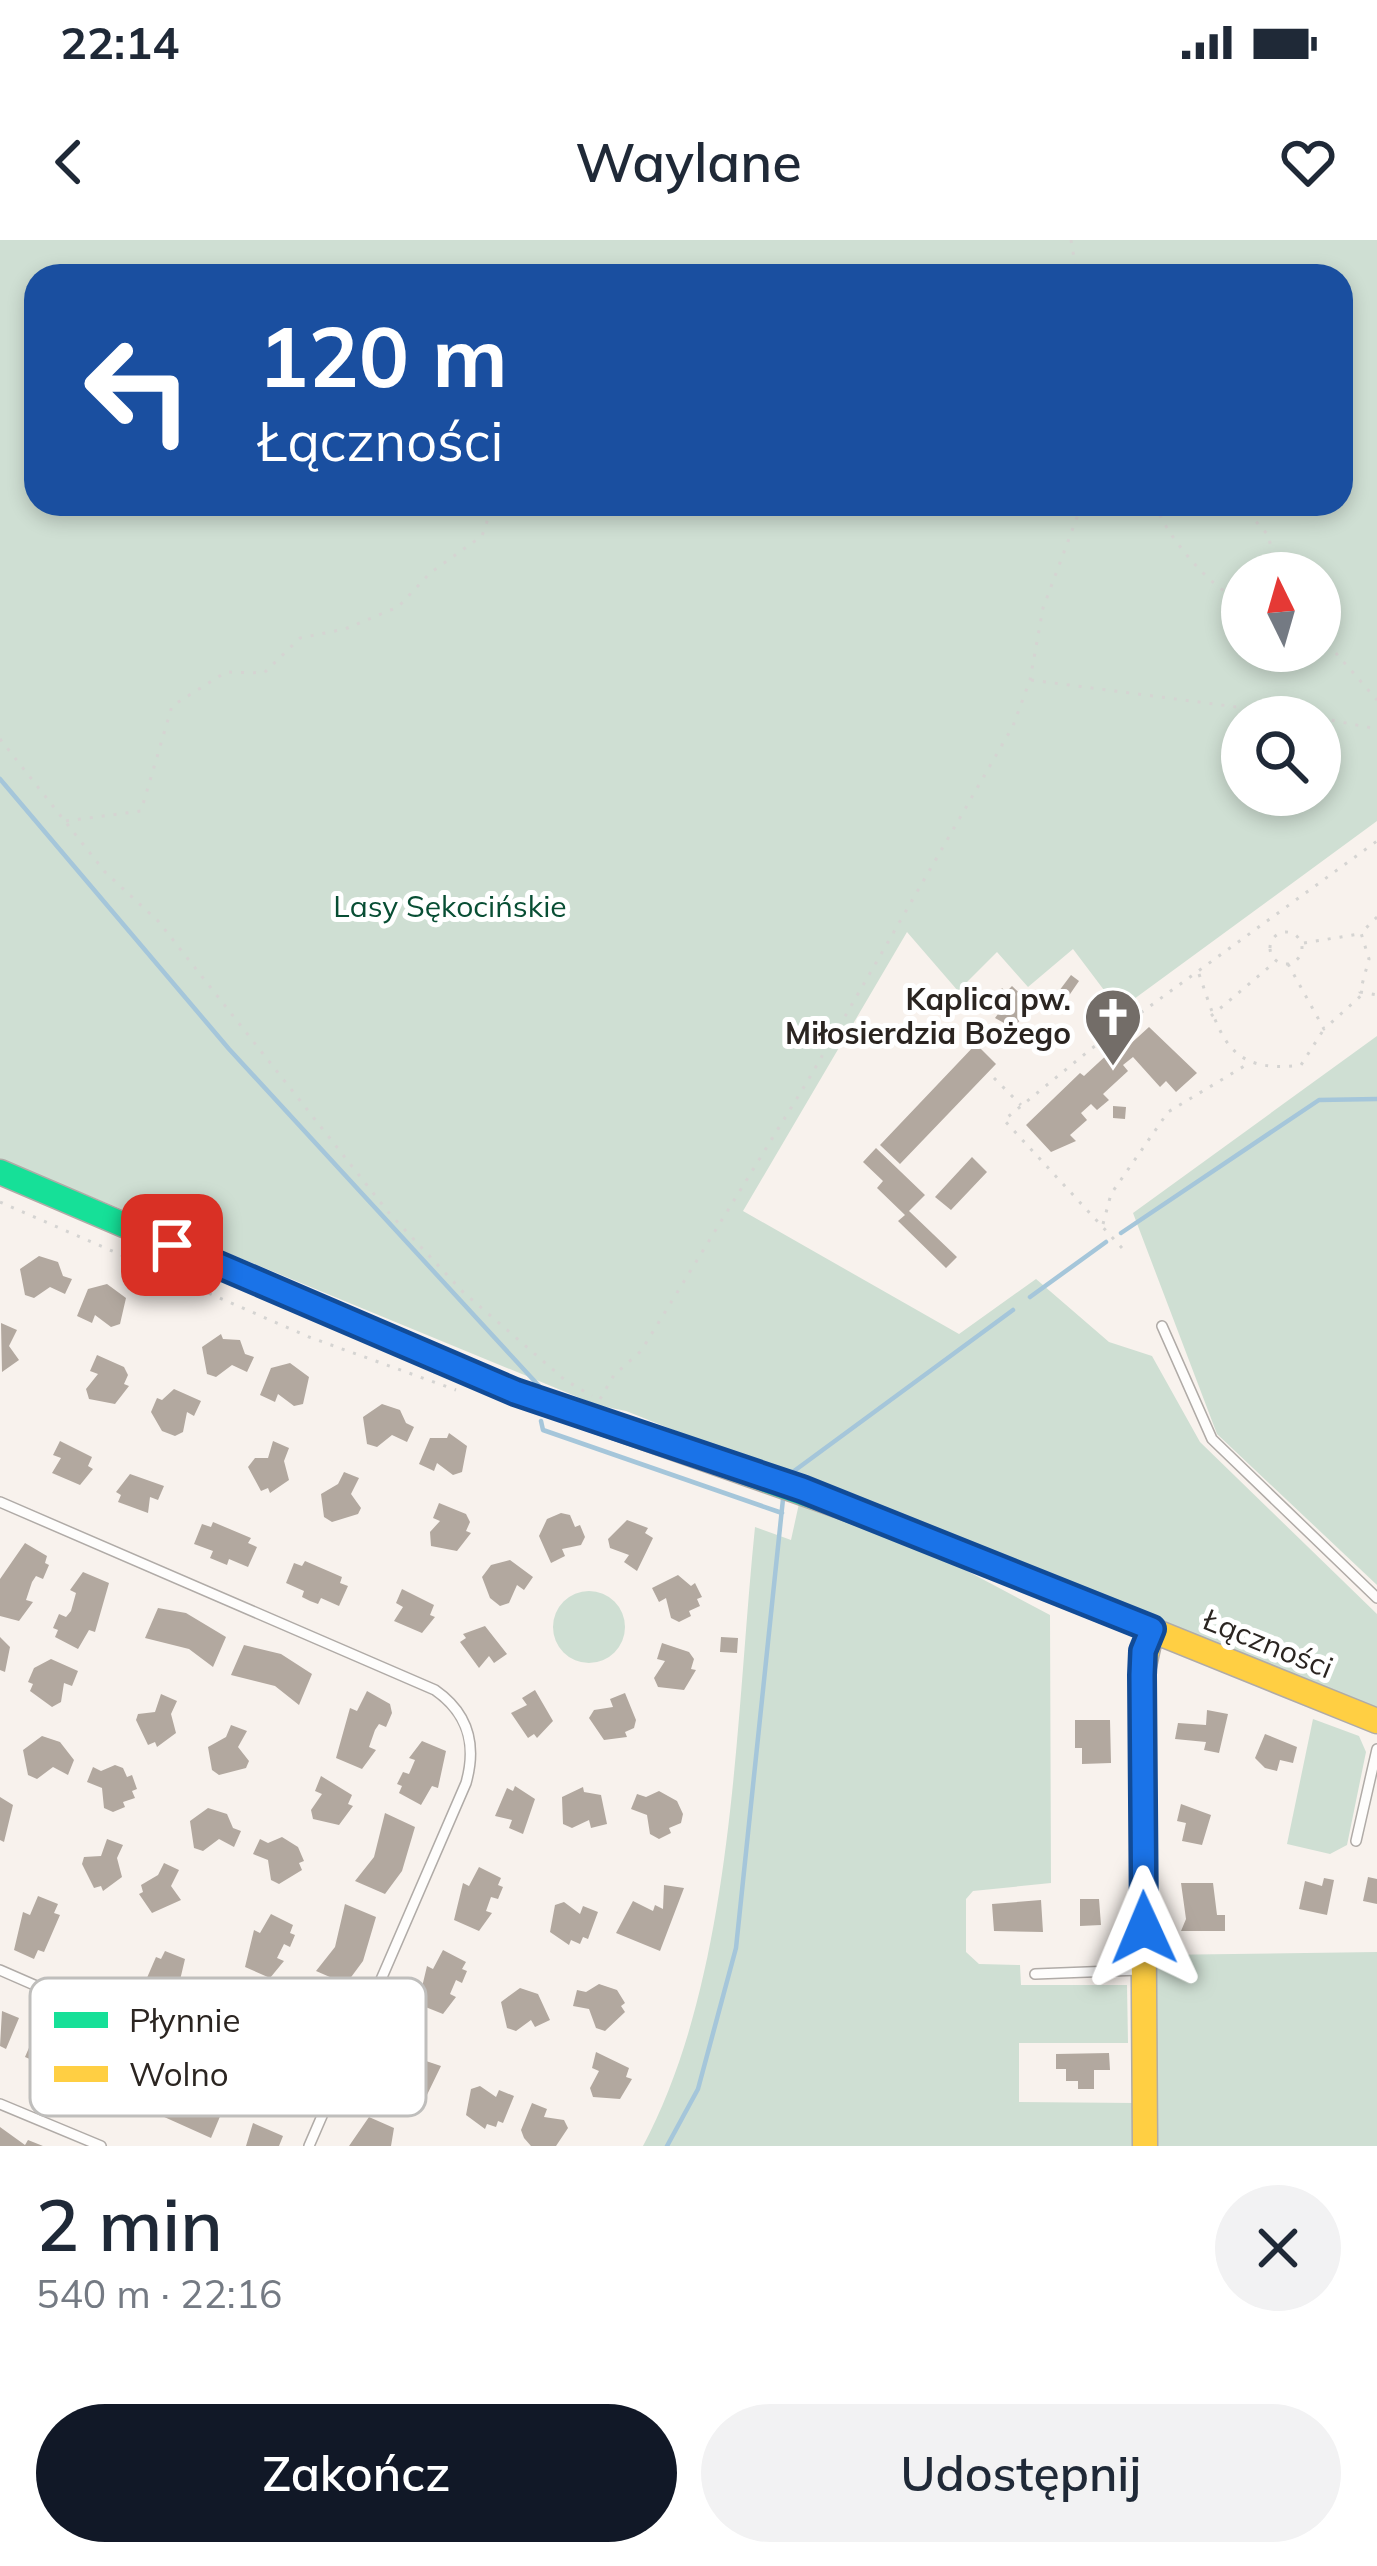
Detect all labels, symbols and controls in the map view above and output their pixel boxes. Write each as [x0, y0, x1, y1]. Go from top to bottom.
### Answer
text: 22:14 [60, 14, 179, 70]
text: Waylane [575, 128, 802, 196]
icon: back [36, 129, 102, 195]
icon: heart [1275, 129, 1341, 195]
text: 120 m [258, 303, 508, 408]
icon: left [60, 312, 216, 468]
text: Łączności [258, 407, 503, 475]
north arrow [1221, 552, 1341, 672]
map controls [1221, 552, 1341, 816]
button: search [1221, 696, 1341, 816]
park label: Lasy Sękocińskie [333, 887, 567, 925]
place label: Kaplica pw. Miłosierdzia Bożego [785, 980, 1071, 1052]
church icon: Kaplica pw. Miłosierdzia Bożego [1082, 986, 1144, 1068]
pin [121, 1194, 223, 1296]
icon: arrive [139, 1212, 205, 1278]
street label: Łączności [1197, 1600, 1339, 1686]
position arrow [1081, 1865, 1207, 1991]
legend [30, 1978, 426, 2116]
text: Płynnie [129, 1999, 240, 2040]
text: Wolno [129, 2053, 229, 2094]
text: 2 min [36, 2179, 223, 2269]
button: close [1215, 2185, 1341, 2311]
text: 540 m · 22:16 [36, 2269, 282, 2318]
button: Zakończ [36, 2404, 677, 2542]
button: Udostępnij [701, 2404, 1341, 2542]

